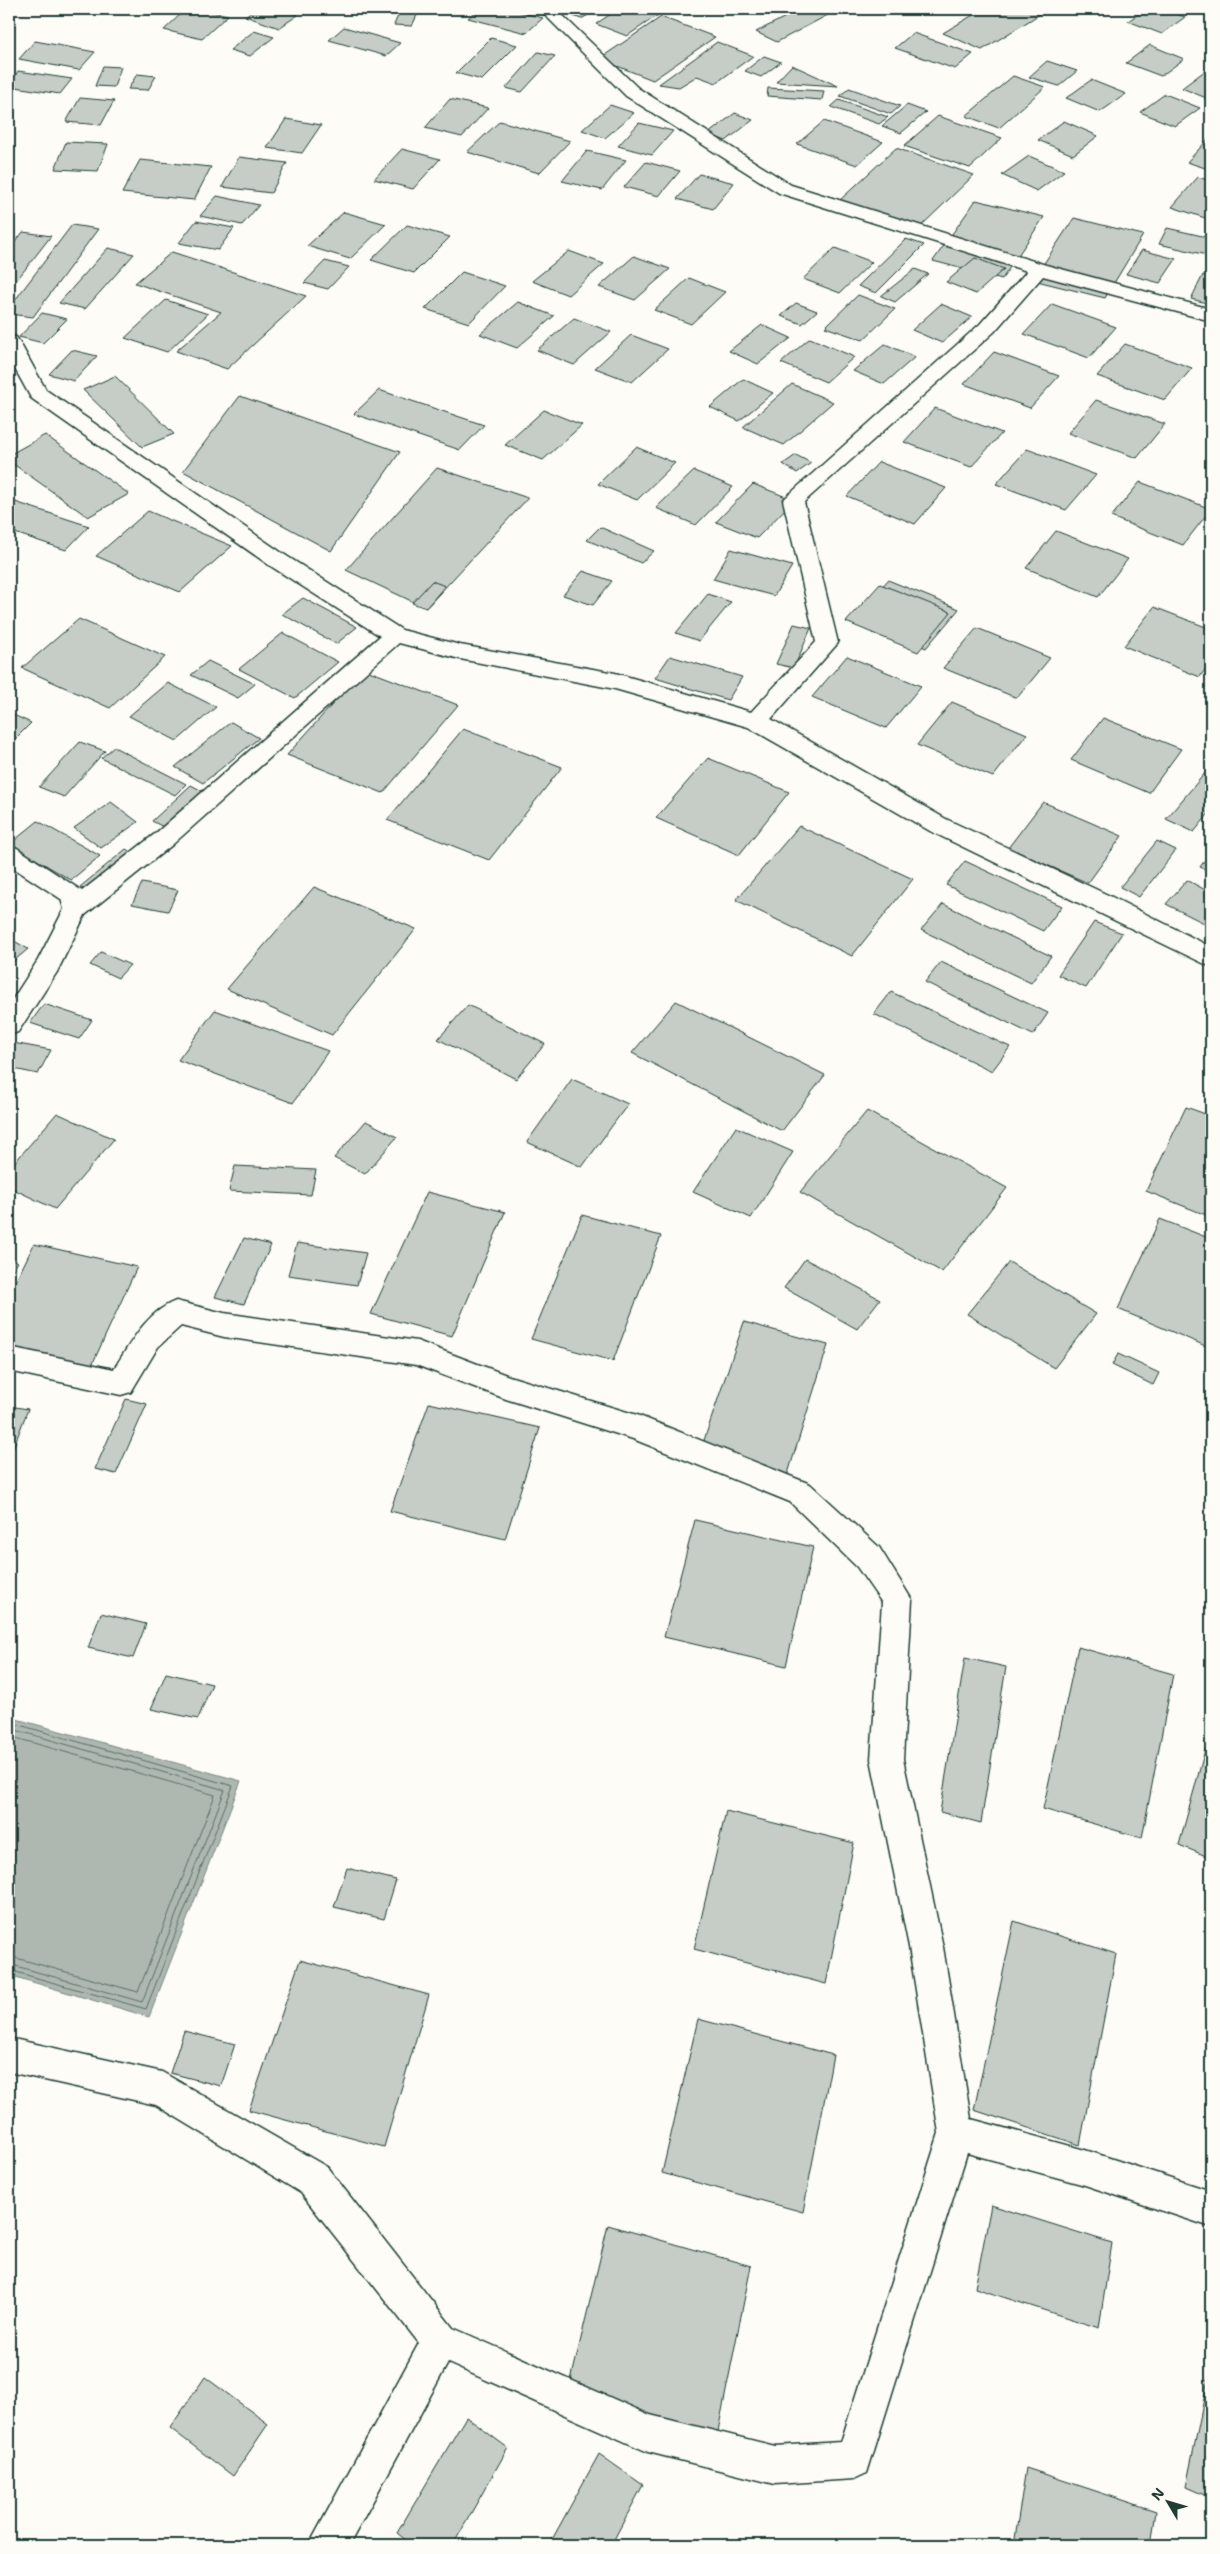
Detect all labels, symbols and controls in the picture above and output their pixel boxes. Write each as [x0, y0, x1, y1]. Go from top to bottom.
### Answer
north arrow [1142, 2476, 1192, 2526]
text: N [1147, 2484, 1168, 2504]

